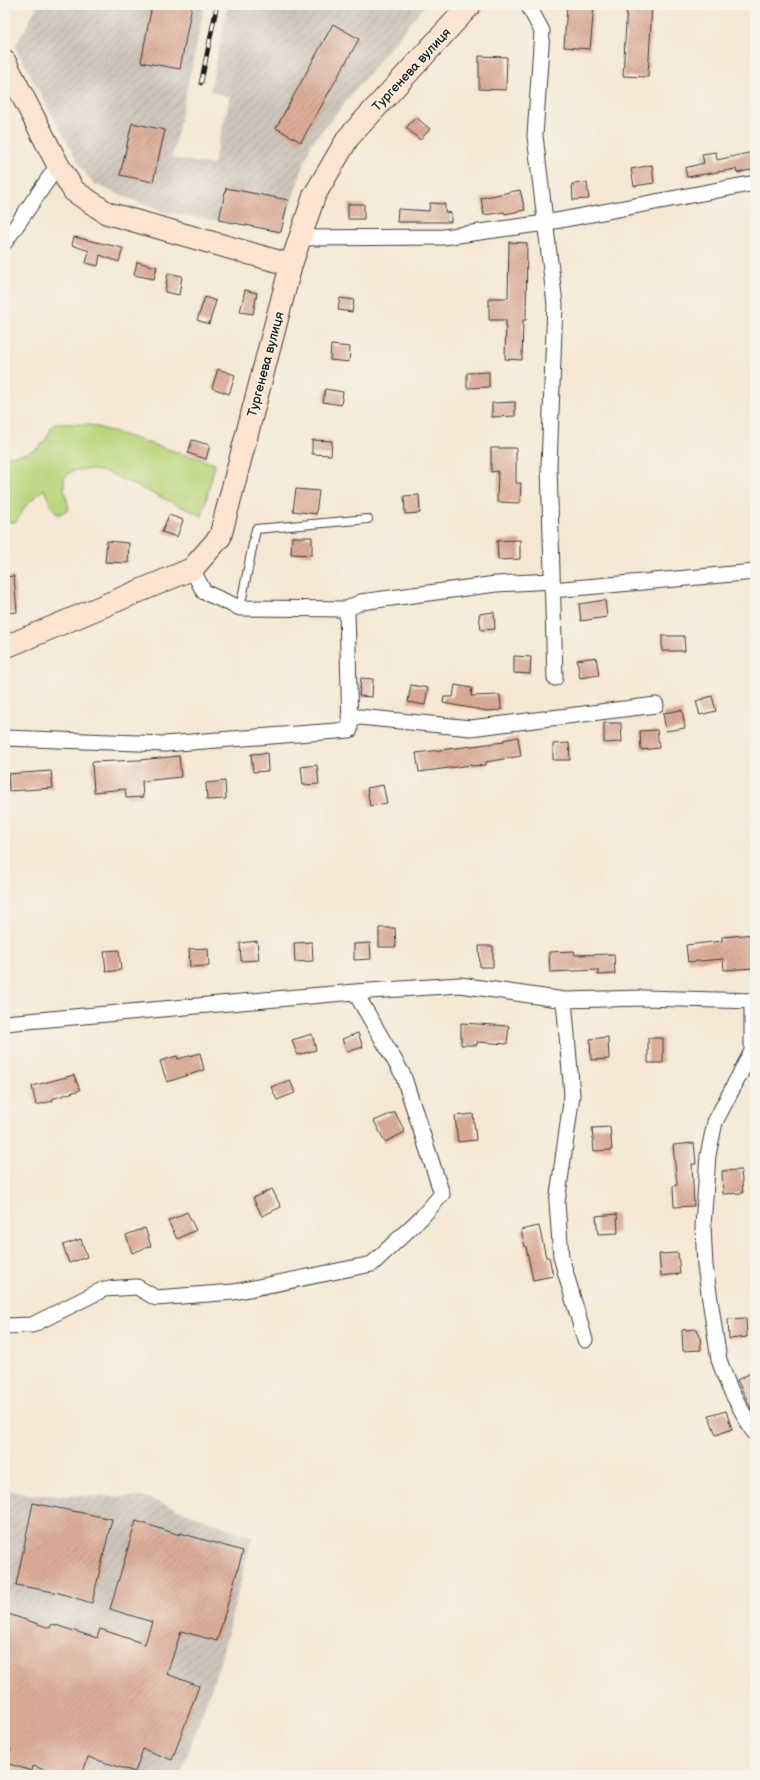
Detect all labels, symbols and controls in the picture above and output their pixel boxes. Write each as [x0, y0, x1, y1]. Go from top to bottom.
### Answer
street label: Тургенева вулиця [369, 25, 454, 115]
street label: Тургенева вулиця [244, 310, 288, 419]

